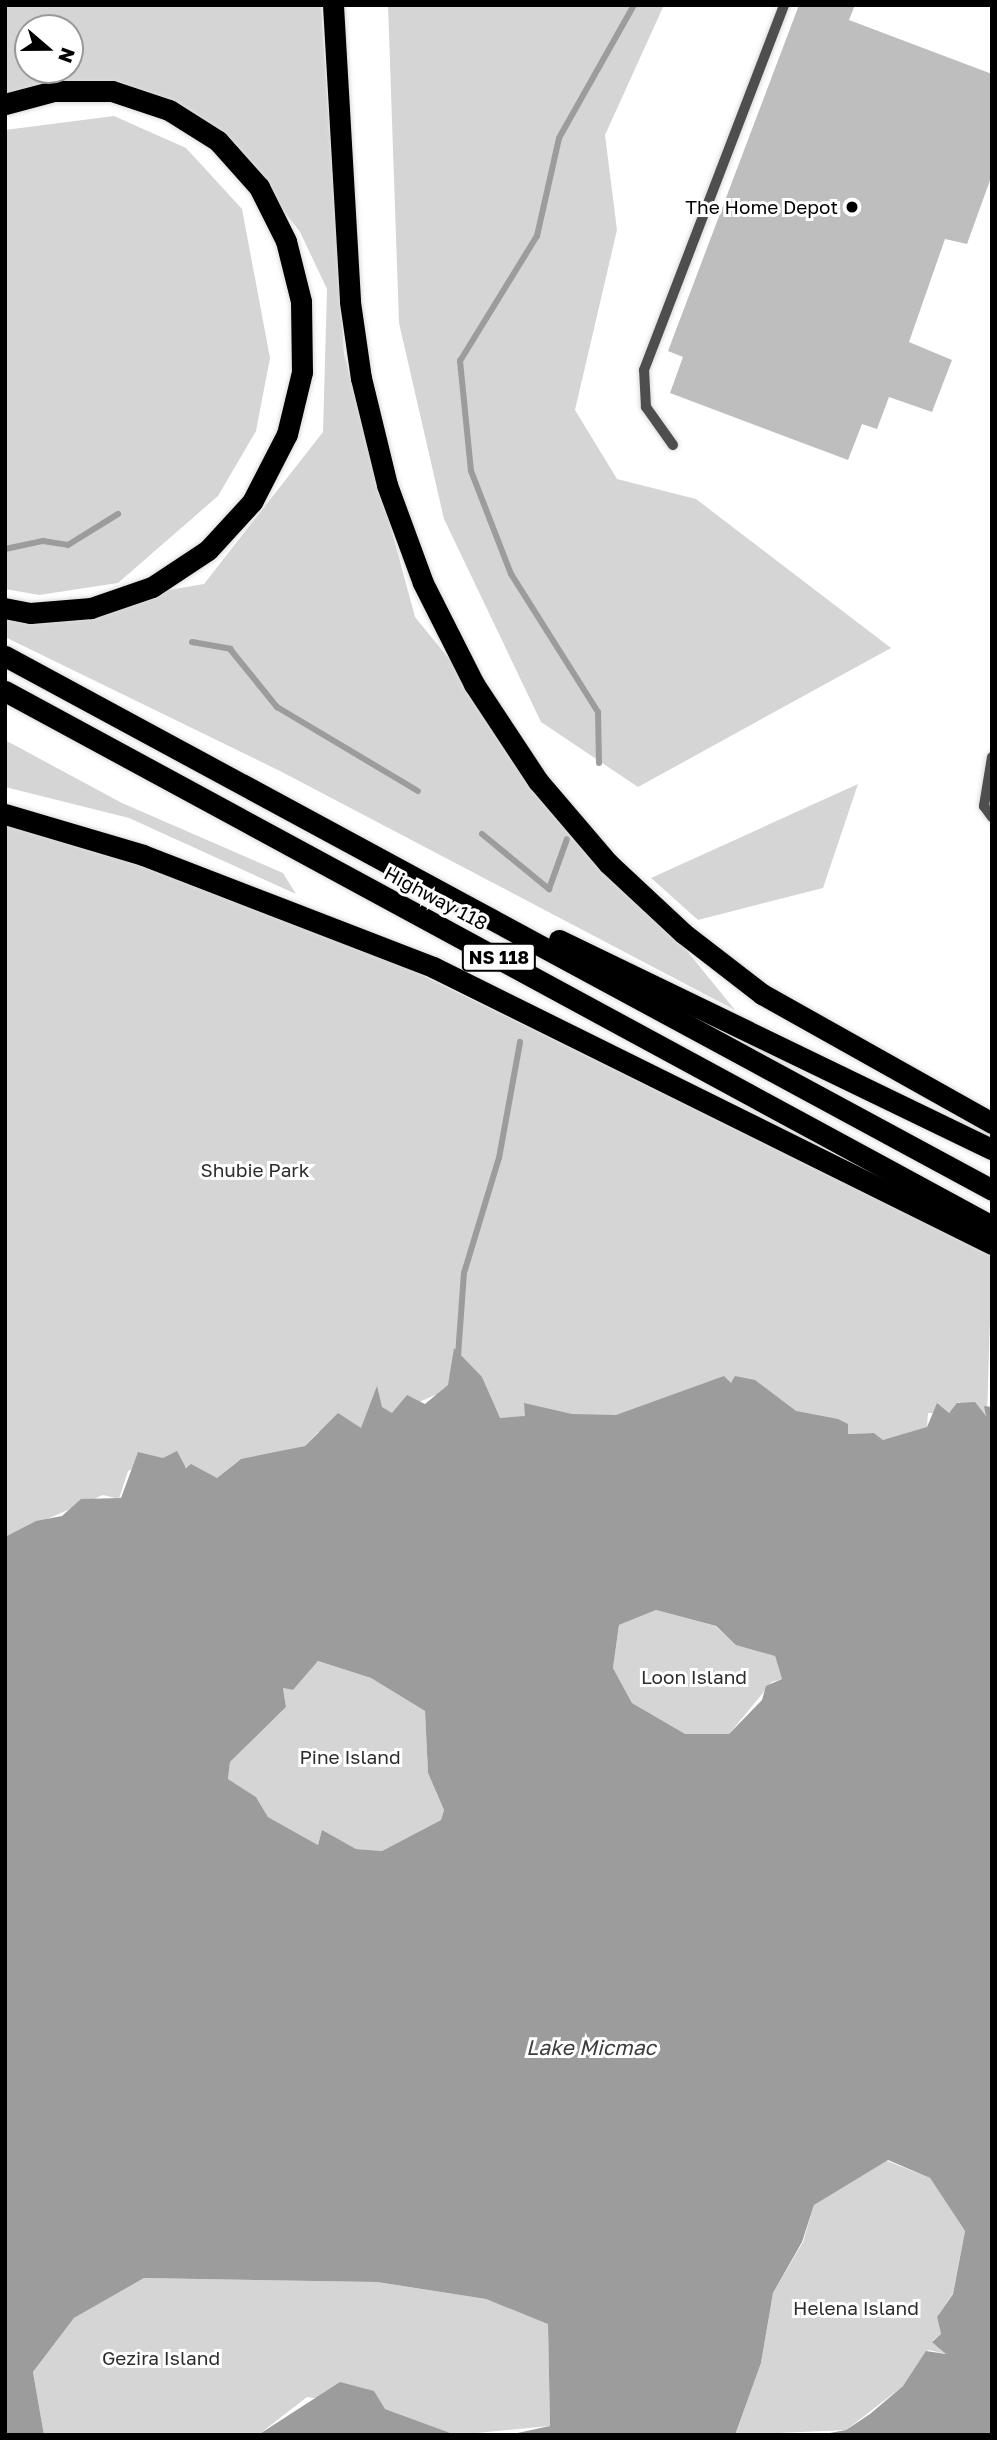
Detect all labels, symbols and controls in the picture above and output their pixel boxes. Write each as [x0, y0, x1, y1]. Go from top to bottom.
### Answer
north arrow [14, 14, 84, 84]
text: N [54, 45, 81, 66]
place label: The Home Depot [685, 196, 838, 218]
marker: The Home Depot [844, 199, 860, 215]
street label: Highway 118 [381, 861, 491, 935]
road number: NS 118 [461, 942, 538, 972]
park label: Shubie Park [200, 1159, 310, 1181]
park label: Loon Island [641, 1666, 747, 1688]
park label: Pine Island [299, 1746, 401, 1768]
water label: Lake Micmac [526, 2034, 656, 2060]
park label: Helena Island [793, 2297, 919, 2319]
park label: Gezira Island [102, 2347, 220, 2369]

